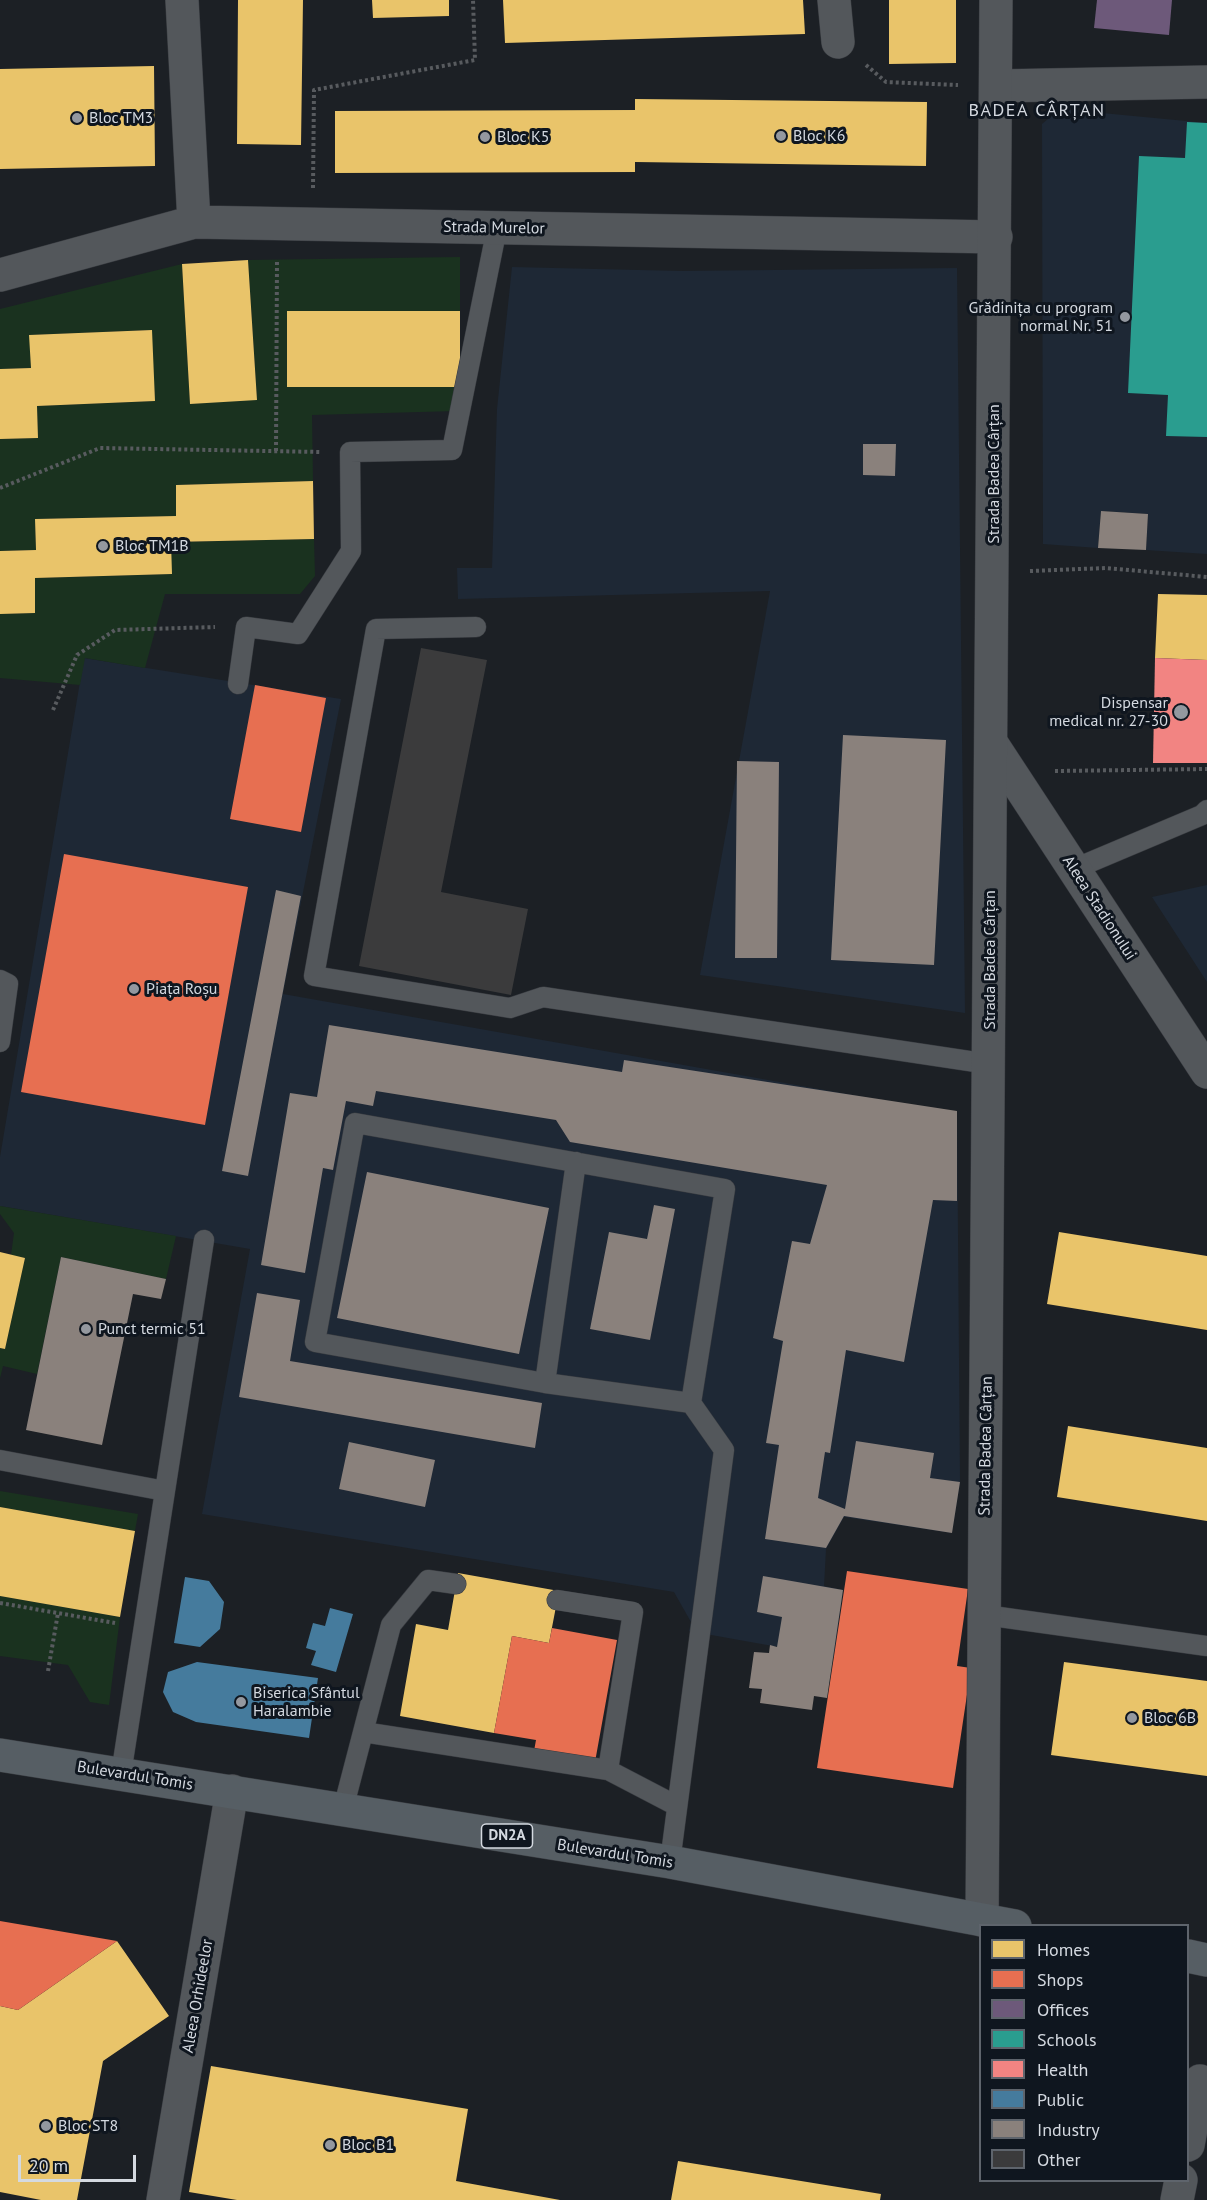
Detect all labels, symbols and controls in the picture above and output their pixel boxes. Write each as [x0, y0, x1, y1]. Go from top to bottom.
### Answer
district label: BADEA CÂRȚAN [968, 100, 1106, 122]
place label: Bloc TM3 [89, 108, 153, 128]
marker: Bloc TM3 [70, 111, 84, 125]
place label: Bloc K6 [793, 126, 846, 146]
place label: Bloc K5 [497, 127, 550, 147]
marker: Bloc K6 [774, 129, 788, 143]
marker: Bloc K5 [478, 130, 492, 144]
street label: Strada Murelor [443, 218, 545, 238]
place label: Grădinița cu program normal Nr. 51 [969, 298, 1113, 336]
marker: Grădinița cu program normal Nr. 51 [1118, 310, 1132, 324]
street label: Strada Badea Cârțan [984, 404, 1004, 544]
place label: Bloc TM1B [115, 536, 189, 556]
marker: Bloc TM1B [96, 539, 110, 553]
place label: Dispensar medical nr. 27-30 [1049, 693, 1168, 731]
marker: Dispensar medical nr. 27-30 [1172, 703, 1190, 721]
street label: Aleea Stadionului [1058, 852, 1140, 964]
street label: Strada Badea Cârțan [980, 890, 1000, 1030]
place label: Piața Roșu [146, 979, 217, 999]
marker: Piața Roșu [127, 982, 141, 996]
place label: Punct termic 51 [98, 1319, 206, 1339]
marker: Punct termic 51 [79, 1322, 93, 1336]
street label: Strada Badea Cârțan [975, 1376, 997, 1516]
place label: Biserica Sfântul Haralambie [253, 1683, 360, 1721]
marker: Biserica Sfântul Haralambie [234, 1695, 248, 1709]
place label: Bloc 6B [1144, 1708, 1196, 1728]
marker: Bloc 6B [1125, 1711, 1139, 1725]
street label: Bulevardul Tomis [76, 1757, 194, 1795]
road number: DN2A [482, 1824, 532, 1848]
street label: Bulevardul Tomis [556, 1835, 674, 1873]
legend [979, 1924, 1189, 2182]
street label: Aleea Orhideelor [179, 1938, 217, 2054]
text: Homes [1037, 1938, 1090, 1961]
text: Shops [1037, 1968, 1083, 1991]
text: Offices [1037, 1998, 1089, 2021]
text: Schools [1037, 2028, 1097, 2051]
text: Health [1037, 2058, 1088, 2081]
text: Public [1037, 2088, 1084, 2111]
place label: Bloc ST8 [58, 2116, 118, 2136]
text: Industry [1037, 2118, 1100, 2141]
marker: Bloc ST8 [39, 2119, 53, 2133]
place label: Bloc B1 [342, 2135, 394, 2155]
marker: Bloc B1 [323, 2138, 337, 2152]
scale bar [21, 2143, 140, 2181]
text: Other [1037, 2148, 1081, 2171]
text: 20 m [29, 2154, 68, 2177]

